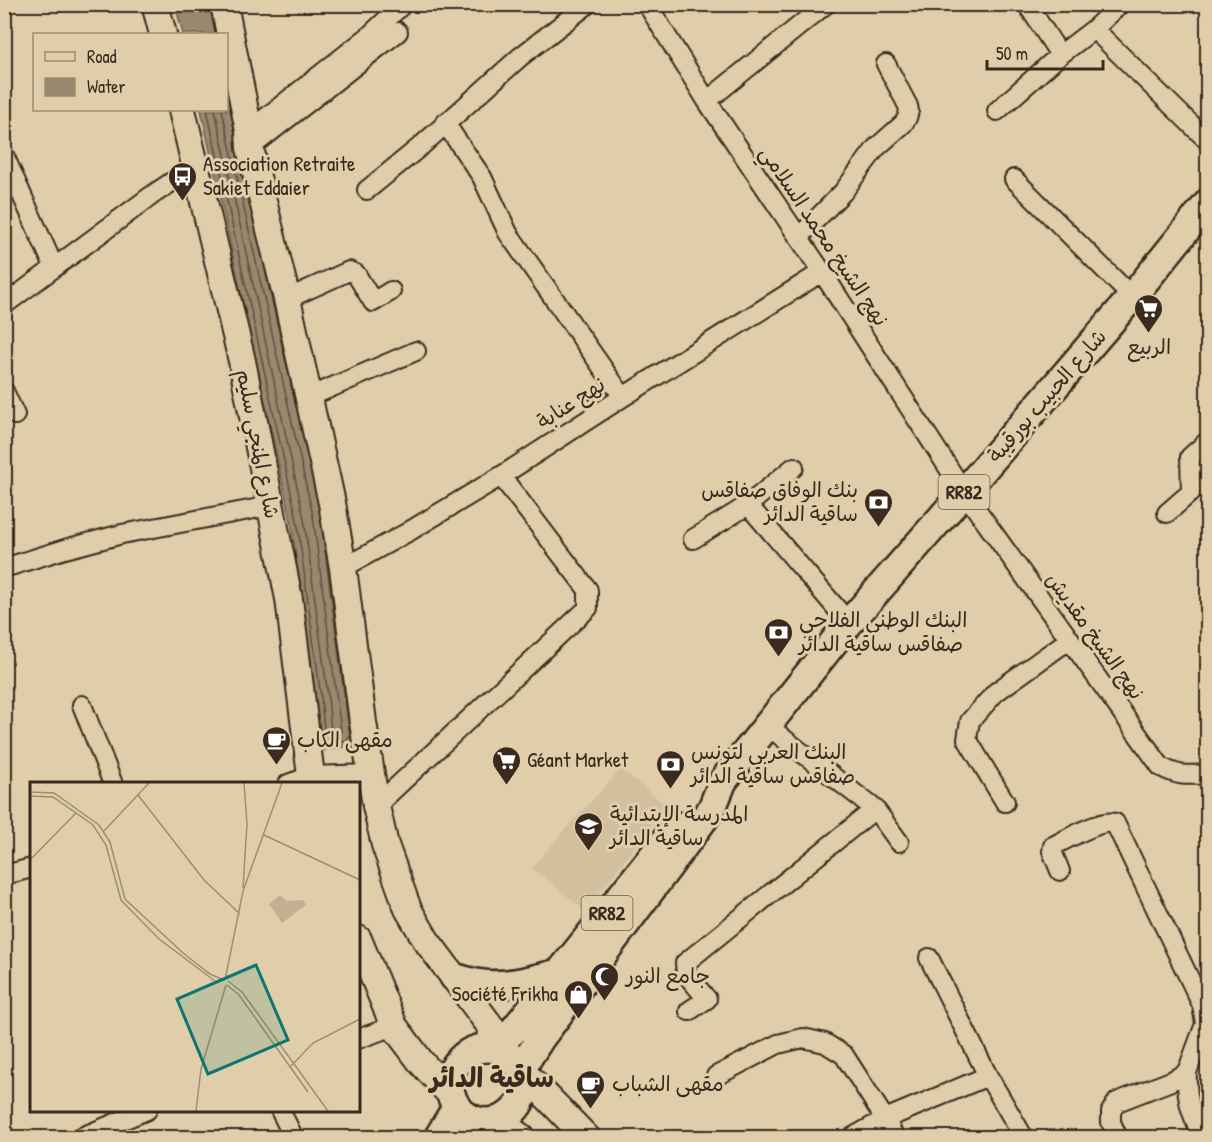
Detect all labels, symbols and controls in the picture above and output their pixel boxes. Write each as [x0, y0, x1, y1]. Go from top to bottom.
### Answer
legend [33, 33, 228, 111]
scale bar [987, 33, 1102, 71]
text: 50 m [996, 41, 1028, 66]
text: Road [87, 44, 117, 69]
text: Water [87, 74, 125, 99]
street label: نهج الشيخ محمد السلامي [749, 140, 896, 334]
place label: Association Retraite Sakiet Eddaier [203, 149, 355, 202]
bus stop icon: Association Retraite Sakiet Eddaier [166, 160, 198, 202]
supermarket icon: الربيع [1133, 292, 1165, 334]
street label: شارع الحبيب بورقيبة [980, 323, 1114, 469]
place label: الربيع [1127, 332, 1171, 362]
street label: شارع المنجي سليم [225, 367, 287, 522]
street label: نهج عنابة [531, 370, 611, 436]
place label: بنك الوفاق صفاقس ساقية الدائر [701, 475, 858, 528]
road number: RR82 [938, 475, 990, 509]
bank icon: بنك الوفاق صفاقس ساقية الدائر [863, 486, 895, 528]
street label: نهج الشيخ مقديش [1039, 566, 1151, 705]
place label: البنك الوطني الفلاحي صفاقس ساقية الدائر [797, 605, 967, 658]
bank icon: البنك الوطني الفلاحي صفاقس ساقية الدائر [762, 616, 794, 658]
cafe icon: مقهى الكاب [260, 724, 292, 766]
place label: مقهى الكاب [297, 725, 393, 754]
place label: البنك العربي لتونس صفاقس ساقية الدائر [689, 737, 855, 790]
supermarket icon: Géant Market [490, 744, 522, 786]
place label: Géant Market [527, 745, 629, 774]
bank icon: البنك العربي لتونس صفاقس ساقية الدائر [654, 748, 686, 790]
inset map [30, 782, 360, 1112]
place label: المدرسة الإبتدائية ساقية الدائر [608, 799, 748, 852]
school or university icon: المدرسة الإبتدائية ساقية الدائر [573, 810, 605, 852]
road number: RR82 [582, 896, 632, 930]
mosque icon: جامع النور [589, 960, 621, 1002]
place label: جامع النور [624, 961, 710, 991]
shop icon: Société Frikha [563, 978, 595, 1020]
place label: Société Frikha [452, 979, 558, 1008]
district label: ساقية الدائر [427, 1059, 554, 1095]
cafe icon: مقهى الشباب [575, 1068, 607, 1110]
place label: مقهى الشباب [612, 1069, 724, 1098]

